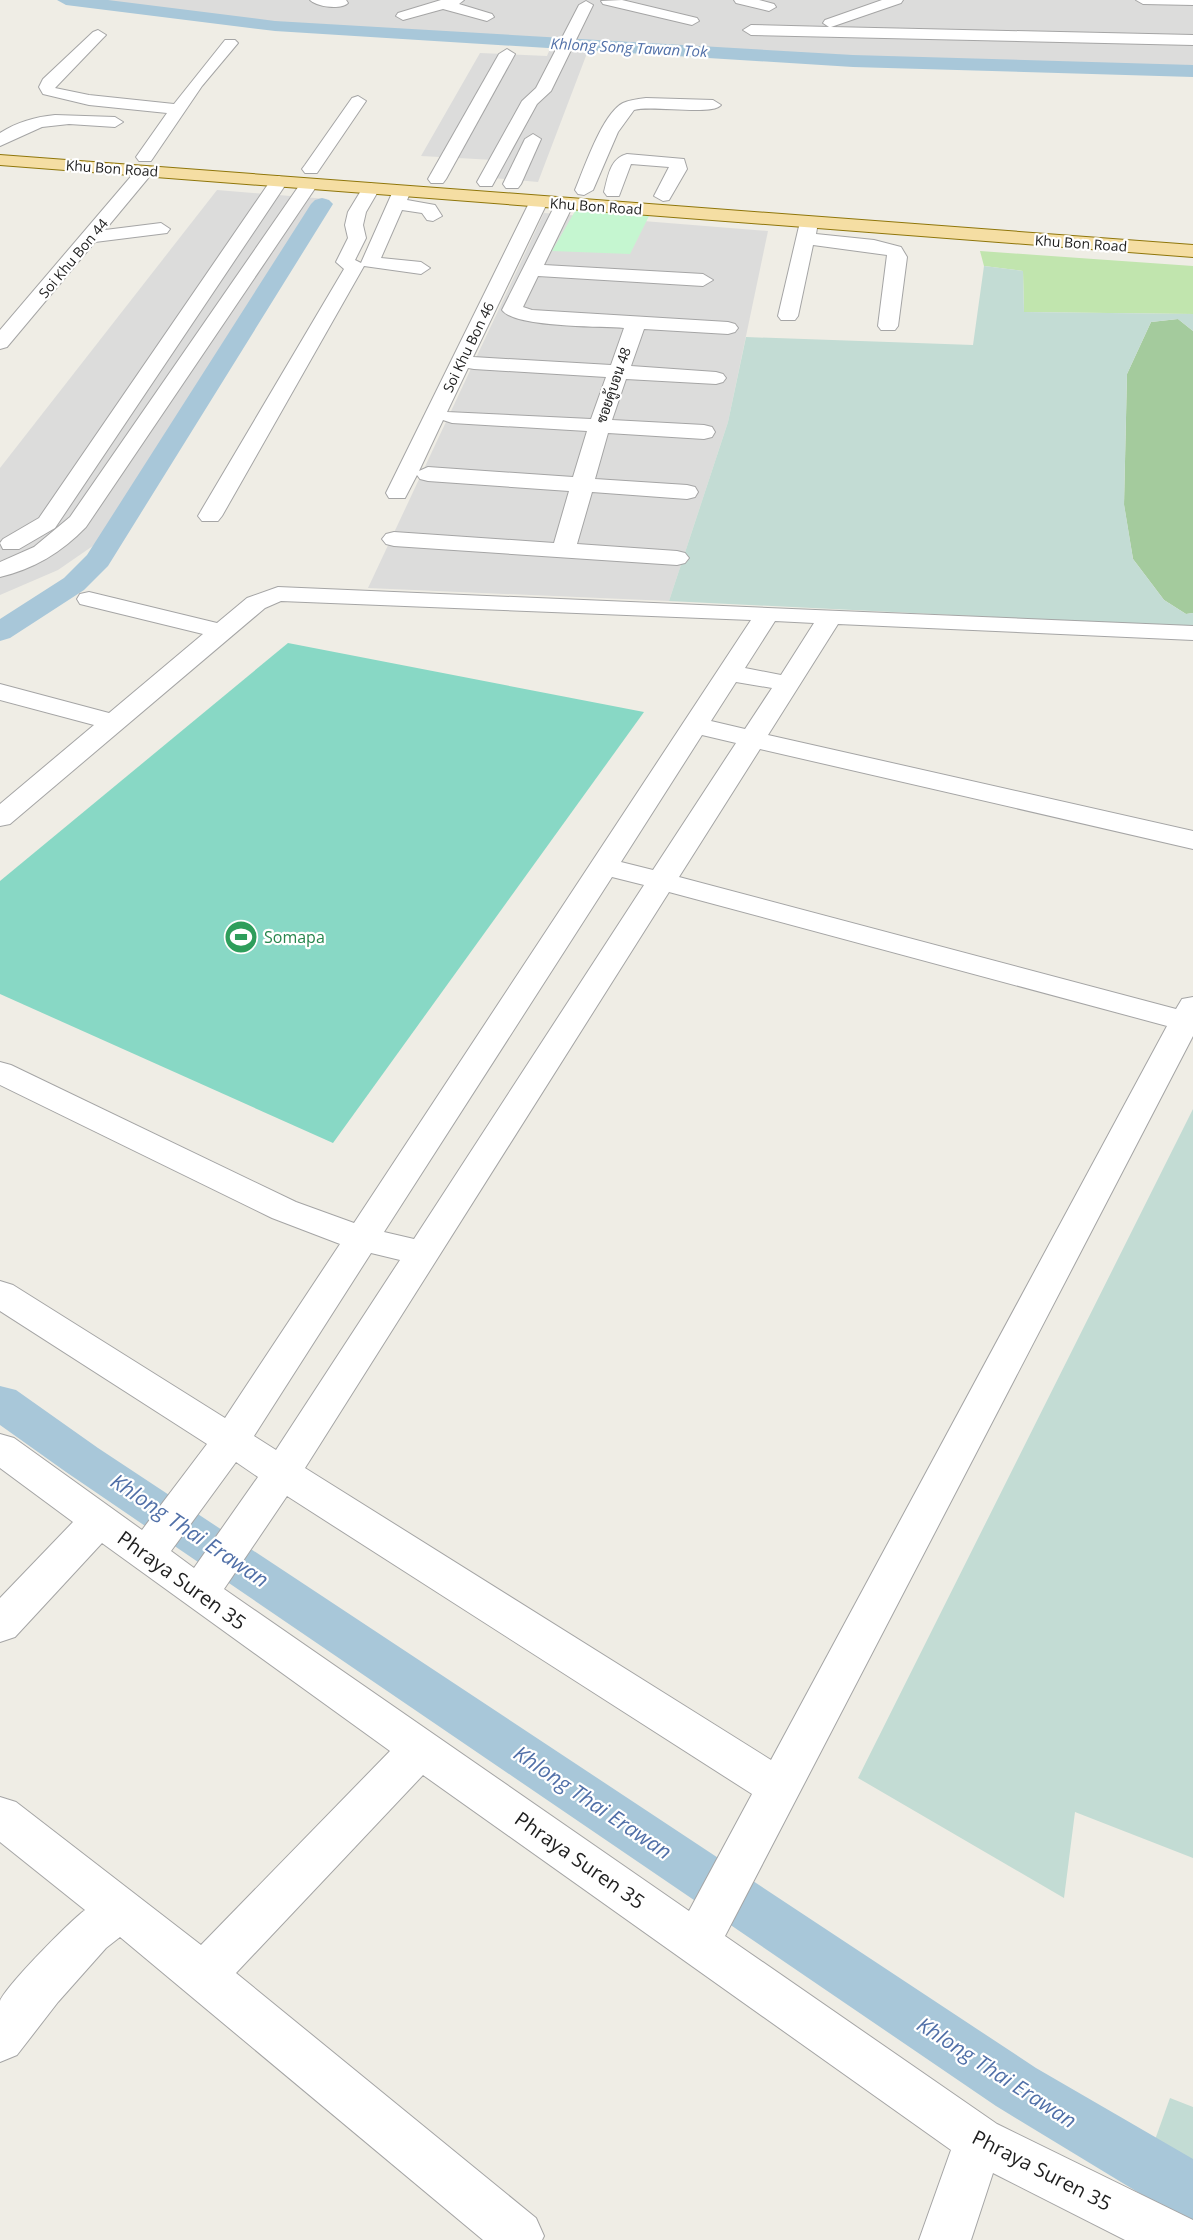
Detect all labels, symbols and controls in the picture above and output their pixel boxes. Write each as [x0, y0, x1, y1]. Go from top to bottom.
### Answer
water label: Khlong Song Tawan Tok [550, 33, 709, 61]
street label: Khu Bon Road [65, 155, 159, 181]
street label: Khu Bon Road [549, 193, 643, 219]
street label: Soi Khu Bon 44 [34, 214, 112, 302]
street label: Khu Bon Road [1034, 230, 1128, 256]
street label: Soi Khu Bon 46 [438, 299, 498, 395]
street label: ซอยคู้บอน 48 [591, 345, 636, 426]
sports icon: Somapa [223, 919, 259, 955]
place label: Somapa [264, 926, 325, 948]
water label: Khlong Thai Erawan [106, 1467, 274, 1593]
street label: Phraya Suren 35 [112, 1524, 252, 1636]
water label: Khlong Thai Erawan [509, 1739, 677, 1865]
street label: Phraya Suren 35 [510, 1805, 650, 1915]
water label: Khlong Thai Erawan [912, 2010, 1082, 2134]
street label: Phraya Suren 35 [968, 2123, 1116, 2217]

